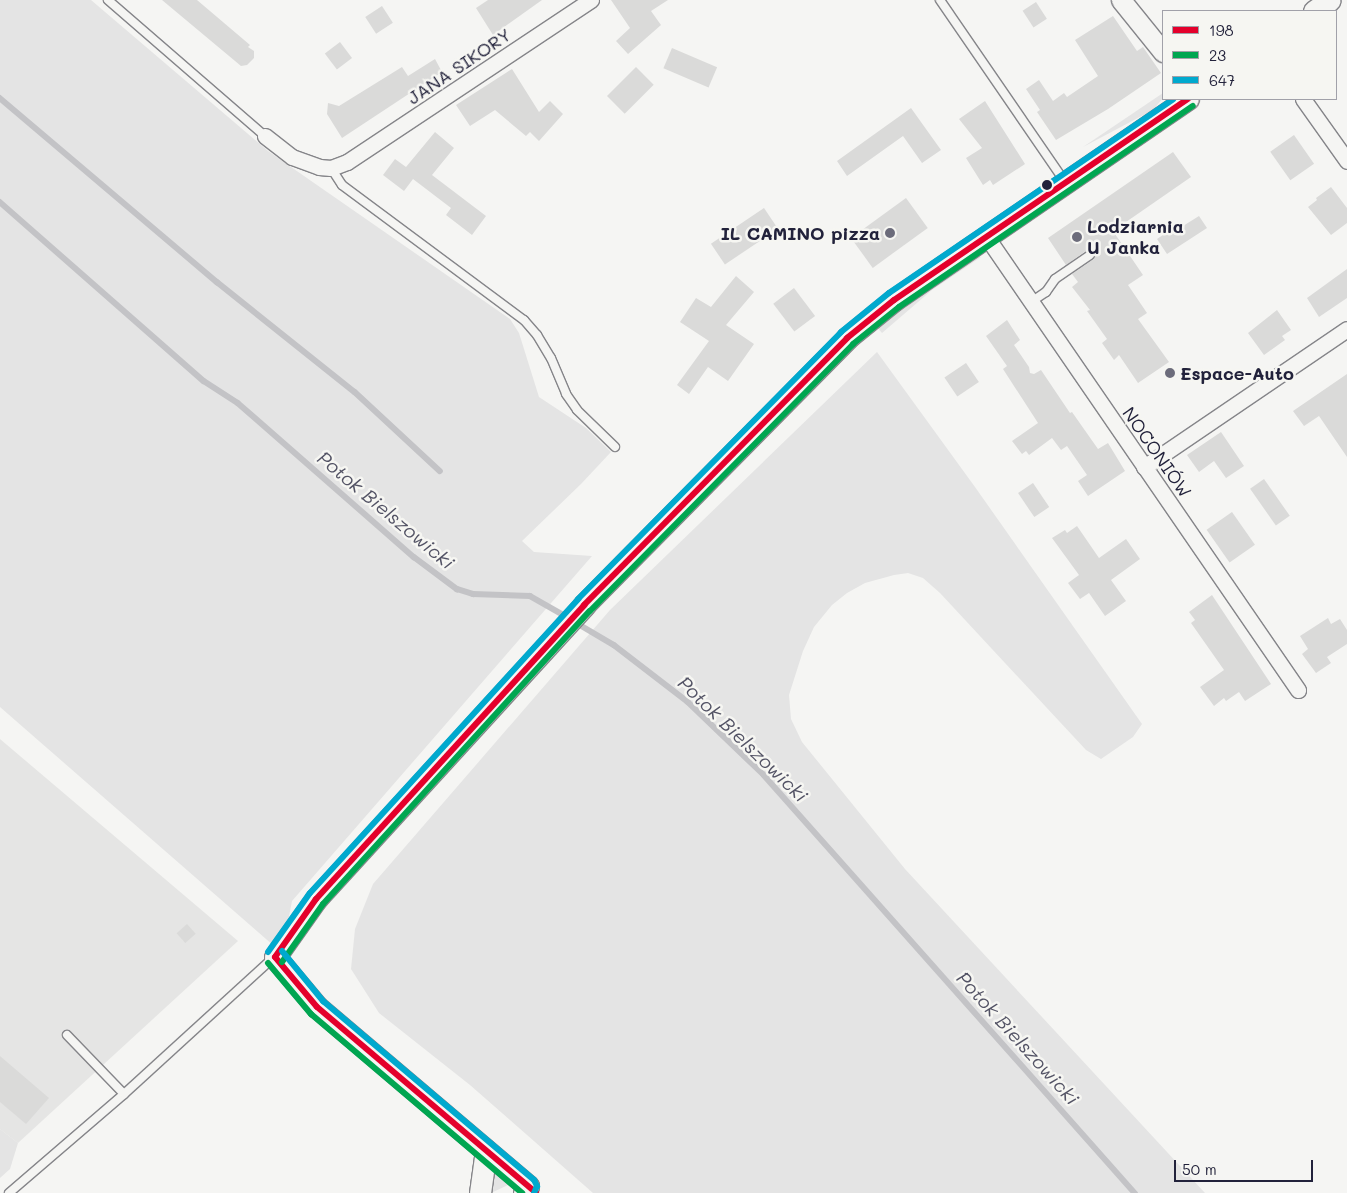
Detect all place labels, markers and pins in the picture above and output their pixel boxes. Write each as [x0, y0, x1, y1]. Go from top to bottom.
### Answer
unlabelled marker [1042, 180, 1052, 190]
place label: Lodziarnia U Janka [1087, 216, 1184, 258]
place label: IL CAMINO pizza [721, 222, 880, 244]
marker: IL CAMINO pizza [884, 227, 896, 239]
marker: Lodziarnia U Janka [1071, 231, 1083, 243]
place label: Espace-Auto [1180, 362, 1294, 384]
marker: Espace-Auto [1164, 367, 1176, 379]

